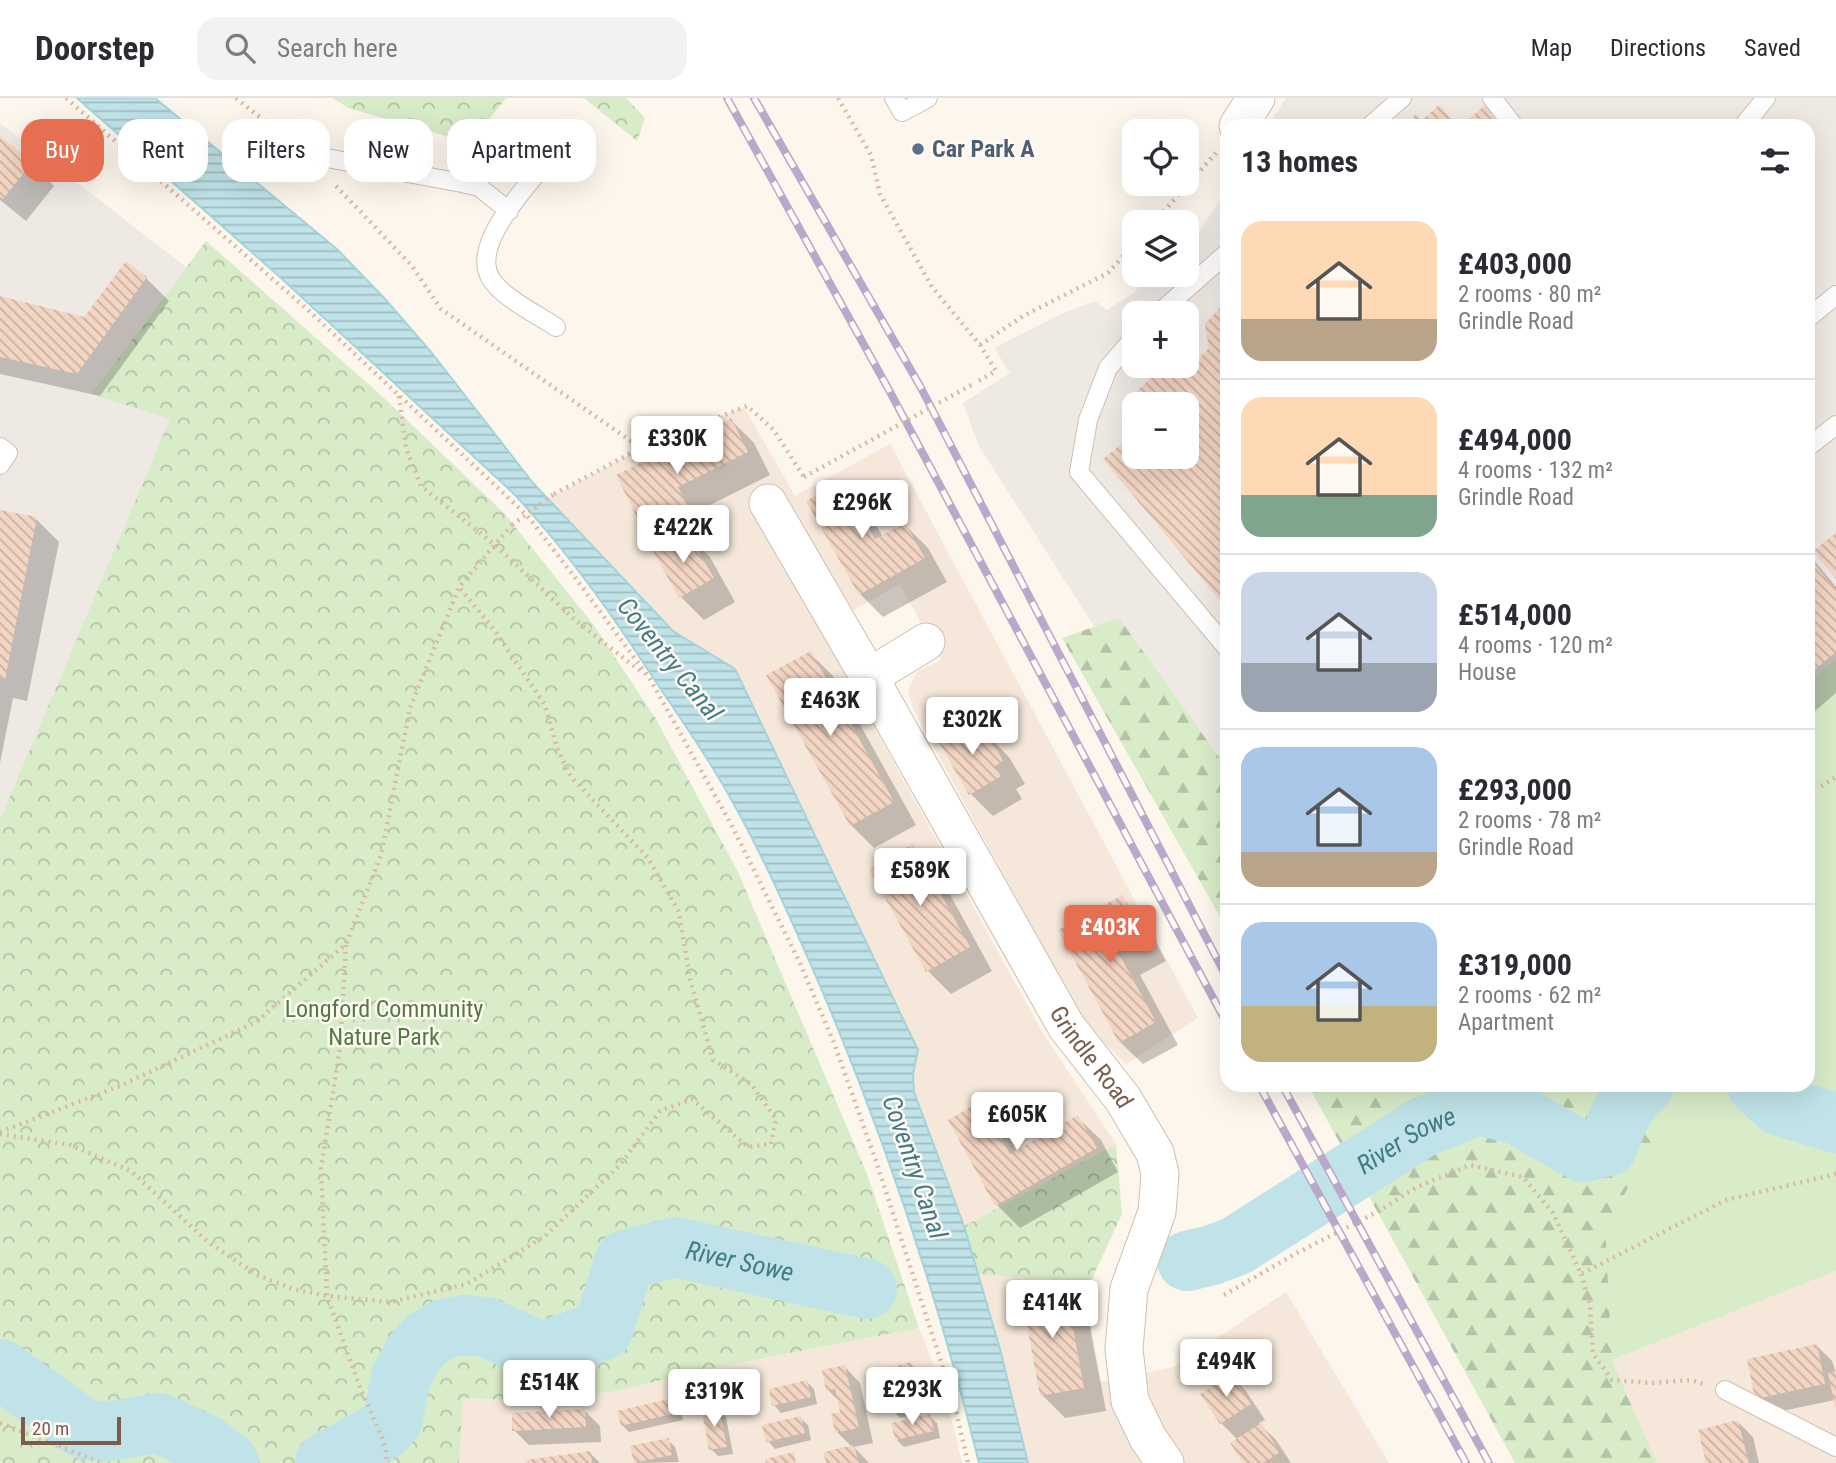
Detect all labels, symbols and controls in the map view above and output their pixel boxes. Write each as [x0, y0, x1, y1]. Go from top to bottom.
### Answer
search box [197, 17, 687, 80]
text: Doorstep [35, 29, 155, 68]
icon: search [221, 29, 259, 67]
text: Search here [277, 33, 398, 63]
text: Map [1531, 34, 1572, 62]
text: Directions [1610, 34, 1706, 62]
text: Saved [1744, 34, 1801, 62]
chip: Buy [21, 119, 104, 182]
chip: Rent [118, 119, 208, 182]
chip: Filters [222, 119, 330, 182]
chip: New [344, 119, 433, 182]
chip: Apartment [447, 119, 596, 182]
map controls [1122, 119, 1199, 469]
button: locate [1122, 119, 1199, 196]
place label: Car Park A [932, 135, 1035, 163]
marker: Car Park A [910, 141, 926, 157]
icon: filters [1756, 142, 1794, 180]
text: 13 homes [1241, 144, 1358, 179]
button: layers [1122, 210, 1199, 287]
text: £403,000 [1458, 246, 1572, 281]
icon: home [1297, 249, 1381, 333]
text: 2 rooms · 80 m² [1458, 281, 1601, 308]
button: + [1122, 301, 1199, 378]
text: Grindle Road [1458, 308, 1574, 335]
button: − [1122, 392, 1199, 469]
pin: £330K [628, 416, 726, 476]
text: £494,000 [1458, 422, 1572, 457]
text: £330K [647, 425, 707, 452]
icon: home [1297, 425, 1381, 509]
text: 4 rooms · 132 m² [1458, 457, 1613, 484]
pin: £296K [813, 480, 911, 540]
text: Grindle Road [1458, 484, 1574, 511]
text: £296K [832, 489, 892, 516]
pin: £422K [634, 505, 732, 565]
text: £422K [653, 514, 713, 541]
water label: Coventry Canal [611, 591, 730, 728]
text: £514,000 [1458, 597, 1572, 632]
icon: home [1297, 600, 1381, 684]
text: 4 rooms · 120 m² [1458, 632, 1613, 659]
text: House [1458, 659, 1516, 686]
pin: £463K [781, 678, 879, 738]
text: £463K [800, 687, 860, 714]
pin: £302K [923, 698, 1021, 757]
text: £302K [942, 706, 1002, 733]
text: £293,000 [1458, 772, 1572, 807]
icon: home [1297, 775, 1381, 859]
text: 2 rooms · 78 m² [1458, 807, 1601, 834]
text: Grindle Road [1458, 834, 1574, 861]
pin: £589K [871, 848, 969, 908]
text: £589K [890, 857, 950, 884]
pin: £403K [1061, 906, 1159, 965]
text: £403K [1080, 914, 1140, 941]
text: £319,000 [1458, 947, 1572, 982]
icon: home [1297, 950, 1381, 1034]
text: 2 rooms · 62 m² [1458, 982, 1601, 1009]
park label: Longford Community Nature Park [285, 995, 483, 1051]
street label: Grindle Road [1044, 1001, 1139, 1113]
text: Apartment [1458, 1009, 1554, 1036]
water label: Coventry Canal [876, 1091, 954, 1244]
pin: £605K [968, 1093, 1066, 1152]
text: £605K [987, 1101, 1047, 1128]
water label: River Sowe [1351, 1101, 1460, 1180]
water label: River Sowe [683, 1235, 796, 1288]
pin: £414K [1003, 1280, 1101, 1340]
text: £414K [1022, 1289, 1082, 1316]
pin: £494K [1177, 1340, 1275, 1399]
text: £494K [1196, 1348, 1256, 1375]
pin: £514K [500, 1360, 598, 1420]
pin: £293K [863, 1368, 961, 1427]
text: £514K [519, 1369, 579, 1396]
pin: £319K [665, 1370, 763, 1429]
text: £293K [882, 1376, 942, 1403]
text: £319K [684, 1378, 744, 1405]
scale bar [21, 1414, 121, 1446]
text: 20 m [32, 1417, 69, 1440]

